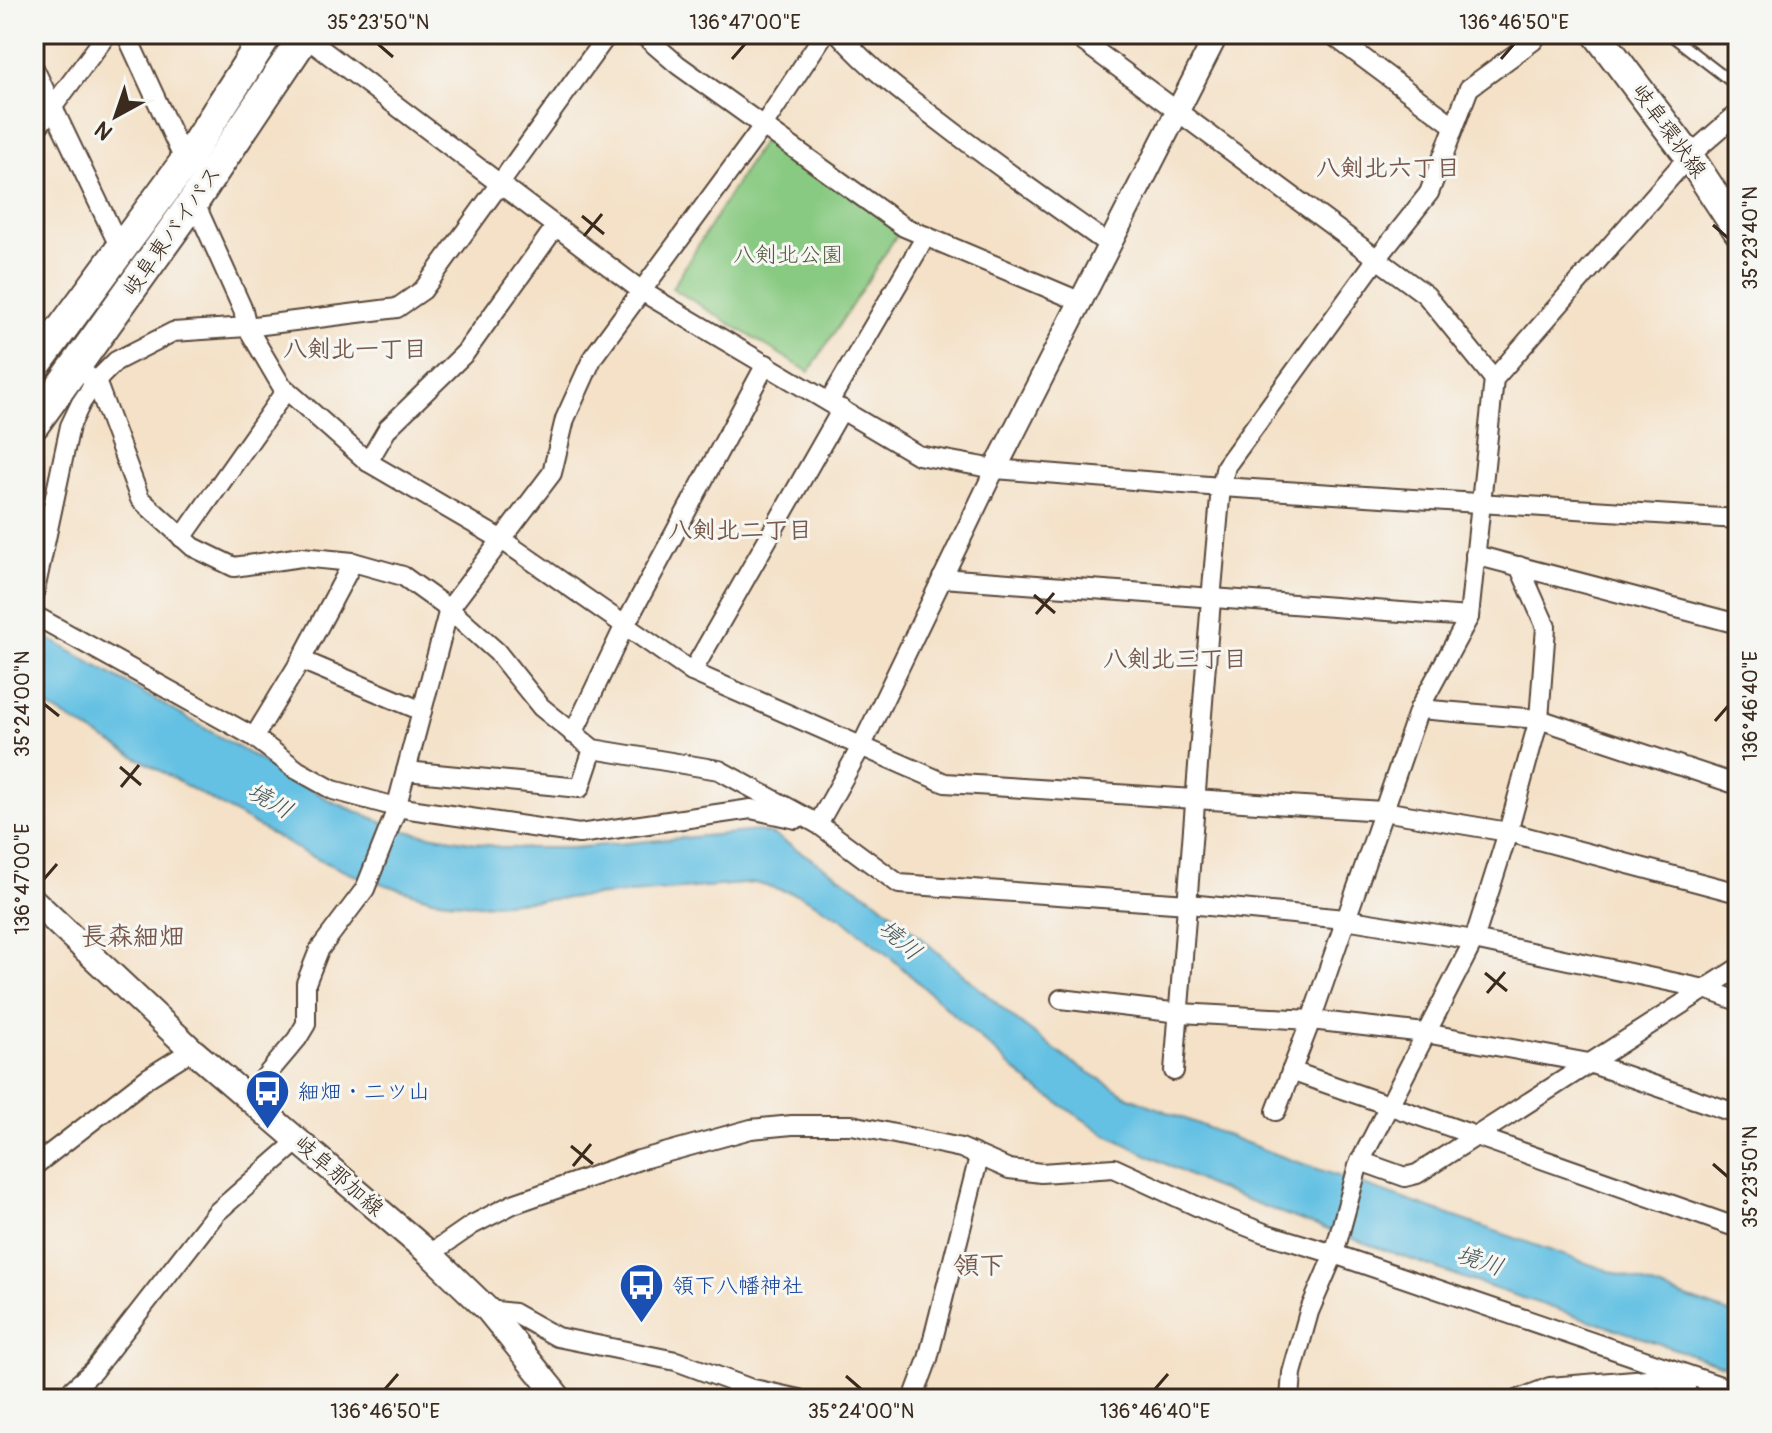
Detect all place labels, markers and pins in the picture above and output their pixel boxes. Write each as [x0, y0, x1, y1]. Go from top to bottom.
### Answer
bus stop icon: 細畑・二ツ山 [243, 1068, 291, 1131]
place label: 細畑・二ツ山 [298, 1078, 430, 1106]
bus stop icon: 領下八幡神社 [617, 1262, 665, 1325]
place label: 領下八幡神社 [672, 1272, 804, 1300]

